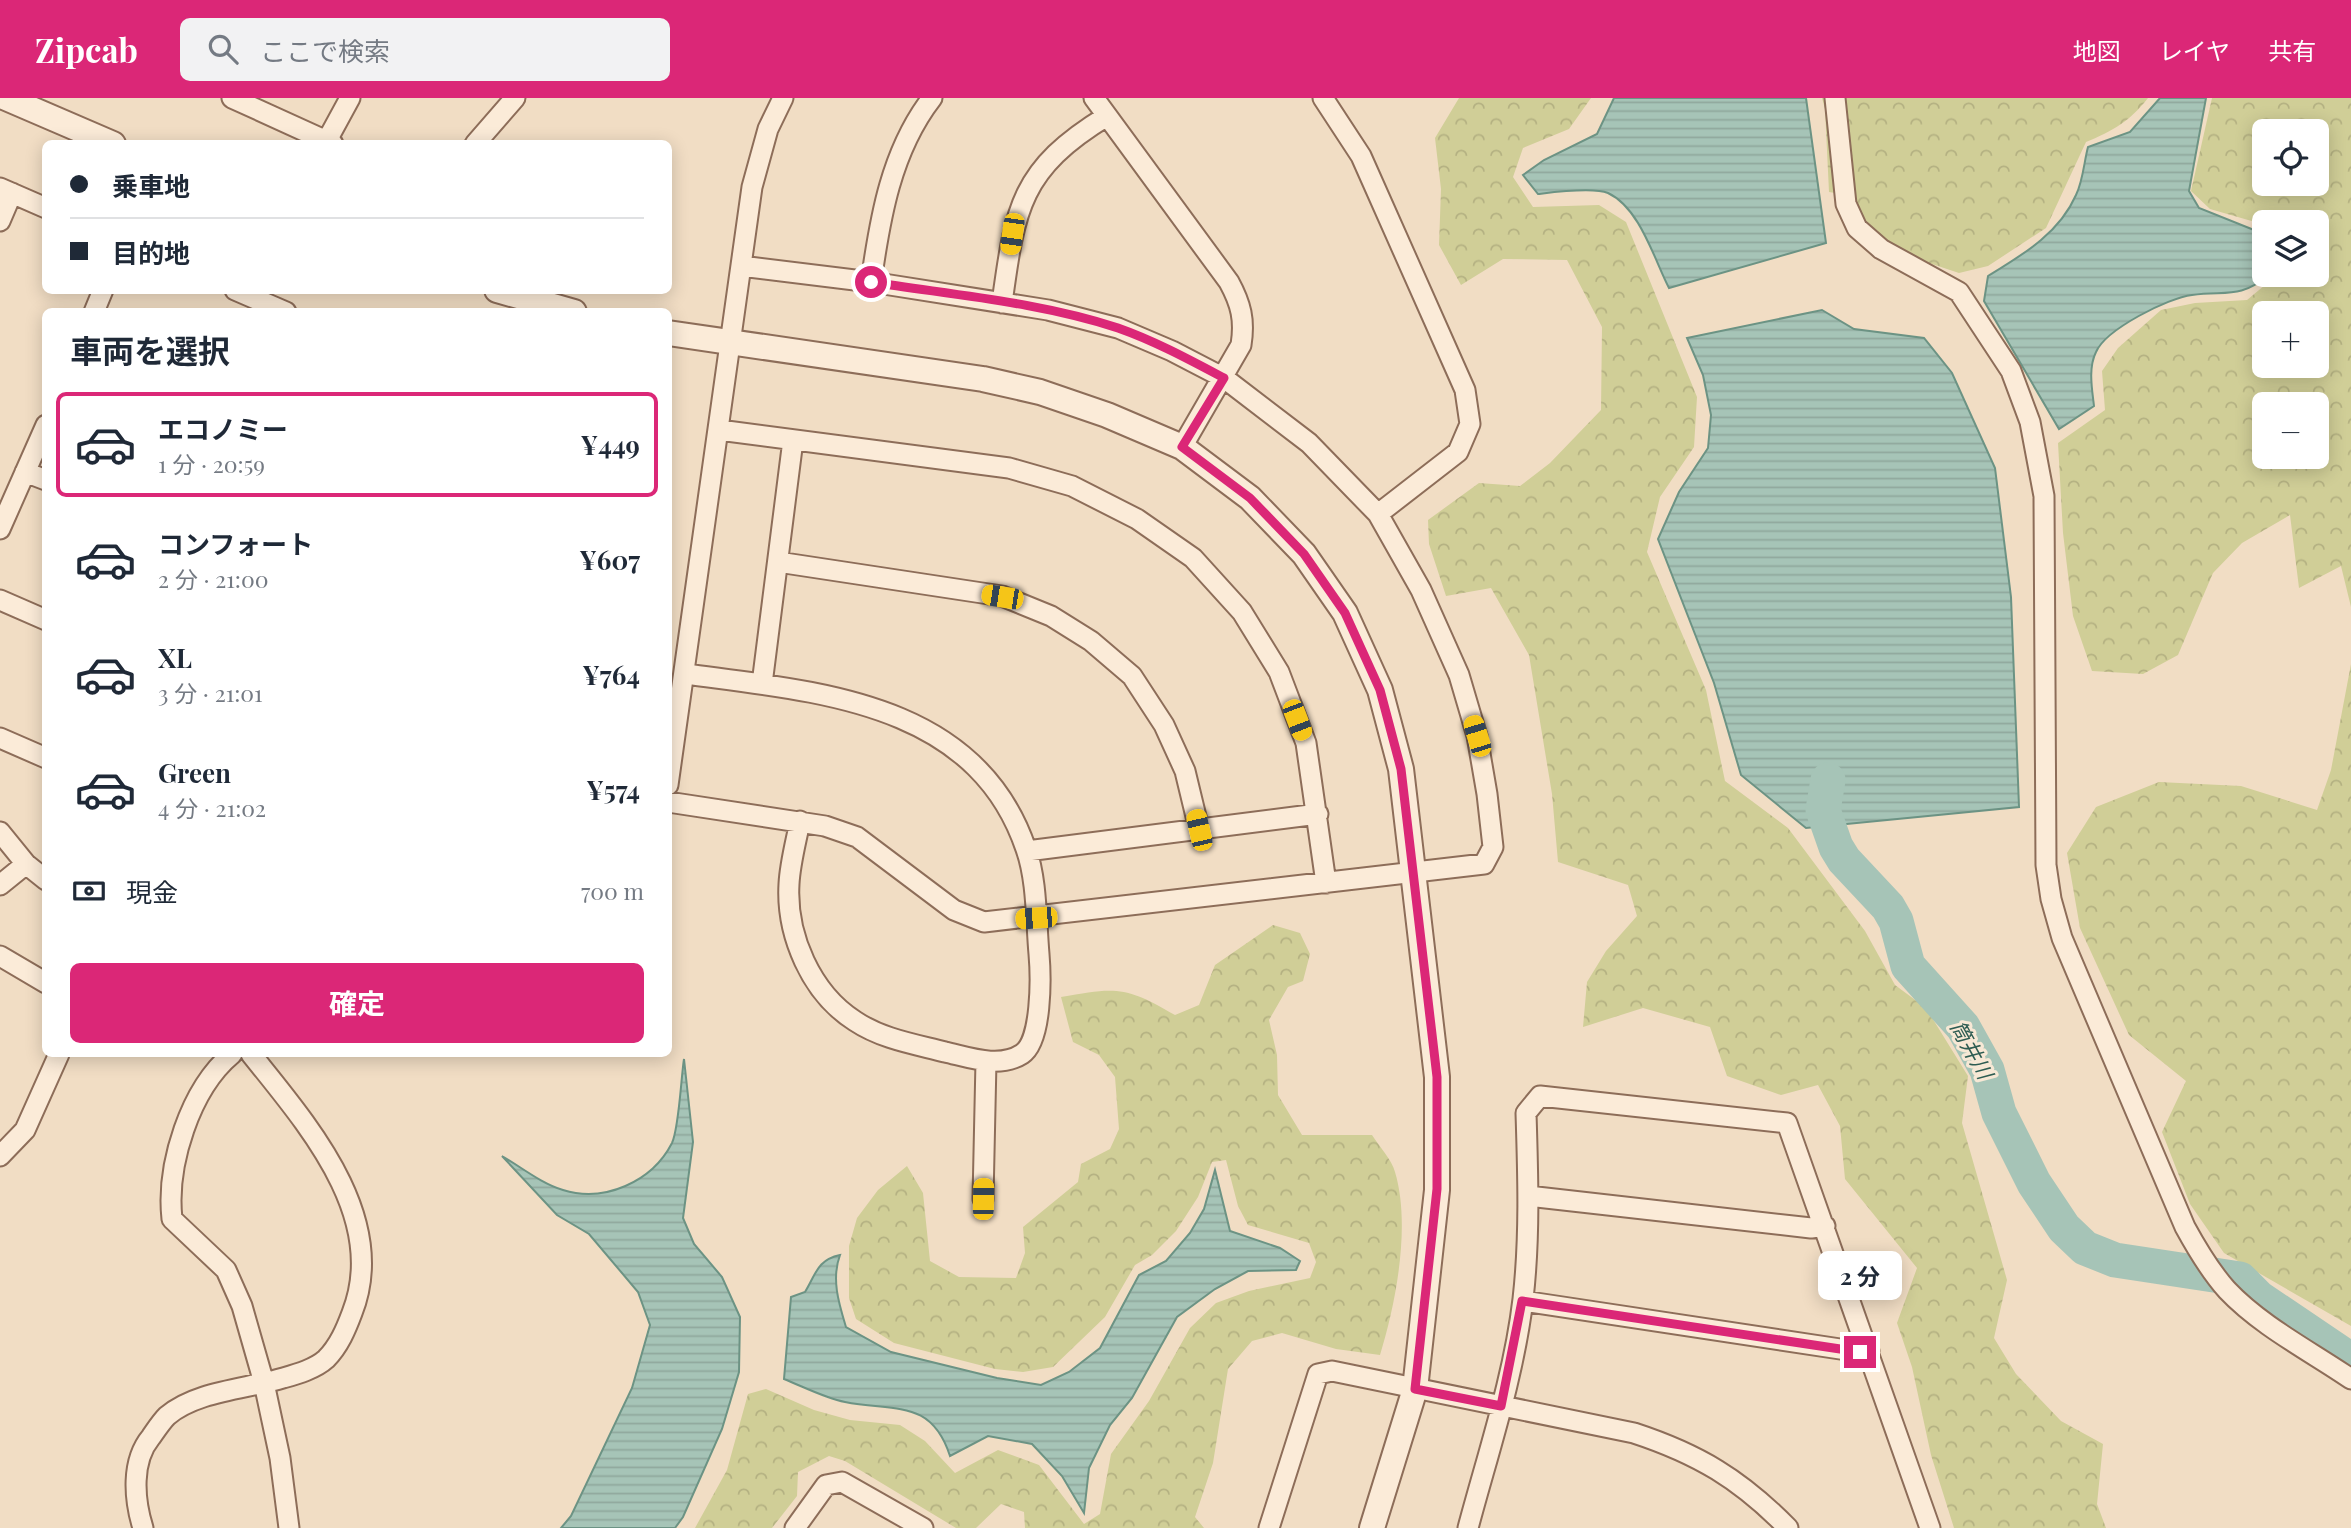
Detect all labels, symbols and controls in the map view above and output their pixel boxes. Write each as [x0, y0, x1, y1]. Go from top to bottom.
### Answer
search box [180, 18, 670, 81]
text: Zipcab [35, 27, 138, 71]
icon: search [204, 30, 242, 68]
text: ここで検索 [260, 33, 390, 68]
text: 地図 [2073, 34, 2121, 66]
text: レイヤ [2159, 34, 2230, 66]
text: 共有 [2268, 34, 2316, 66]
map controls [2252, 119, 2329, 469]
button: locate [2252, 119, 2329, 196]
text: 乗車地 [112, 168, 190, 203]
button: layers [2252, 210, 2329, 287]
car [999, 212, 1026, 256]
text: 目的地 [112, 235, 190, 270]
route start [855, 266, 887, 298]
button: + [2252, 301, 2329, 378]
text: 車両を選択 [70, 328, 230, 371]
button: − [2252, 392, 2329, 469]
text: エコノミー [158, 411, 288, 446]
icon: car [74, 413, 137, 476]
text: ¥449 [581, 427, 640, 462]
text: 1 分 · 20:59 [158, 448, 265, 479]
text: コンフォート [158, 526, 313, 561]
icon: car [74, 528, 137, 591]
text: ¥607 [579, 542, 640, 577]
text: 2 分 · 21:00 [158, 563, 269, 594]
car [980, 583, 1025, 611]
text: XL [158, 640, 192, 675]
icon: car [74, 643, 137, 706]
text: ¥764 [582, 657, 640, 692]
text: 3 分 · 21:01 [158, 677, 263, 708]
car [1280, 697, 1315, 743]
car [1461, 713, 1494, 759]
text: Green [158, 755, 231, 790]
icon: car [74, 758, 137, 821]
text: ¥574 [586, 772, 640, 807]
text: 4 分 · 21:02 [158, 792, 266, 823]
car [1185, 807, 1214, 853]
icon: cash [70, 872, 108, 910]
text: 現金 [126, 874, 178, 909]
text: 700 m [581, 875, 644, 906]
car [1015, 906, 1058, 930]
button: 確定 [70, 963, 644, 1043]
water label: 筒井川 [1945, 1015, 2001, 1085]
car [973, 1178, 994, 1220]
callout: 2 分 [1818, 1250, 1902, 1300]
text: 2 分 [1840, 1260, 1880, 1291]
route end [1844, 1336, 1876, 1368]

